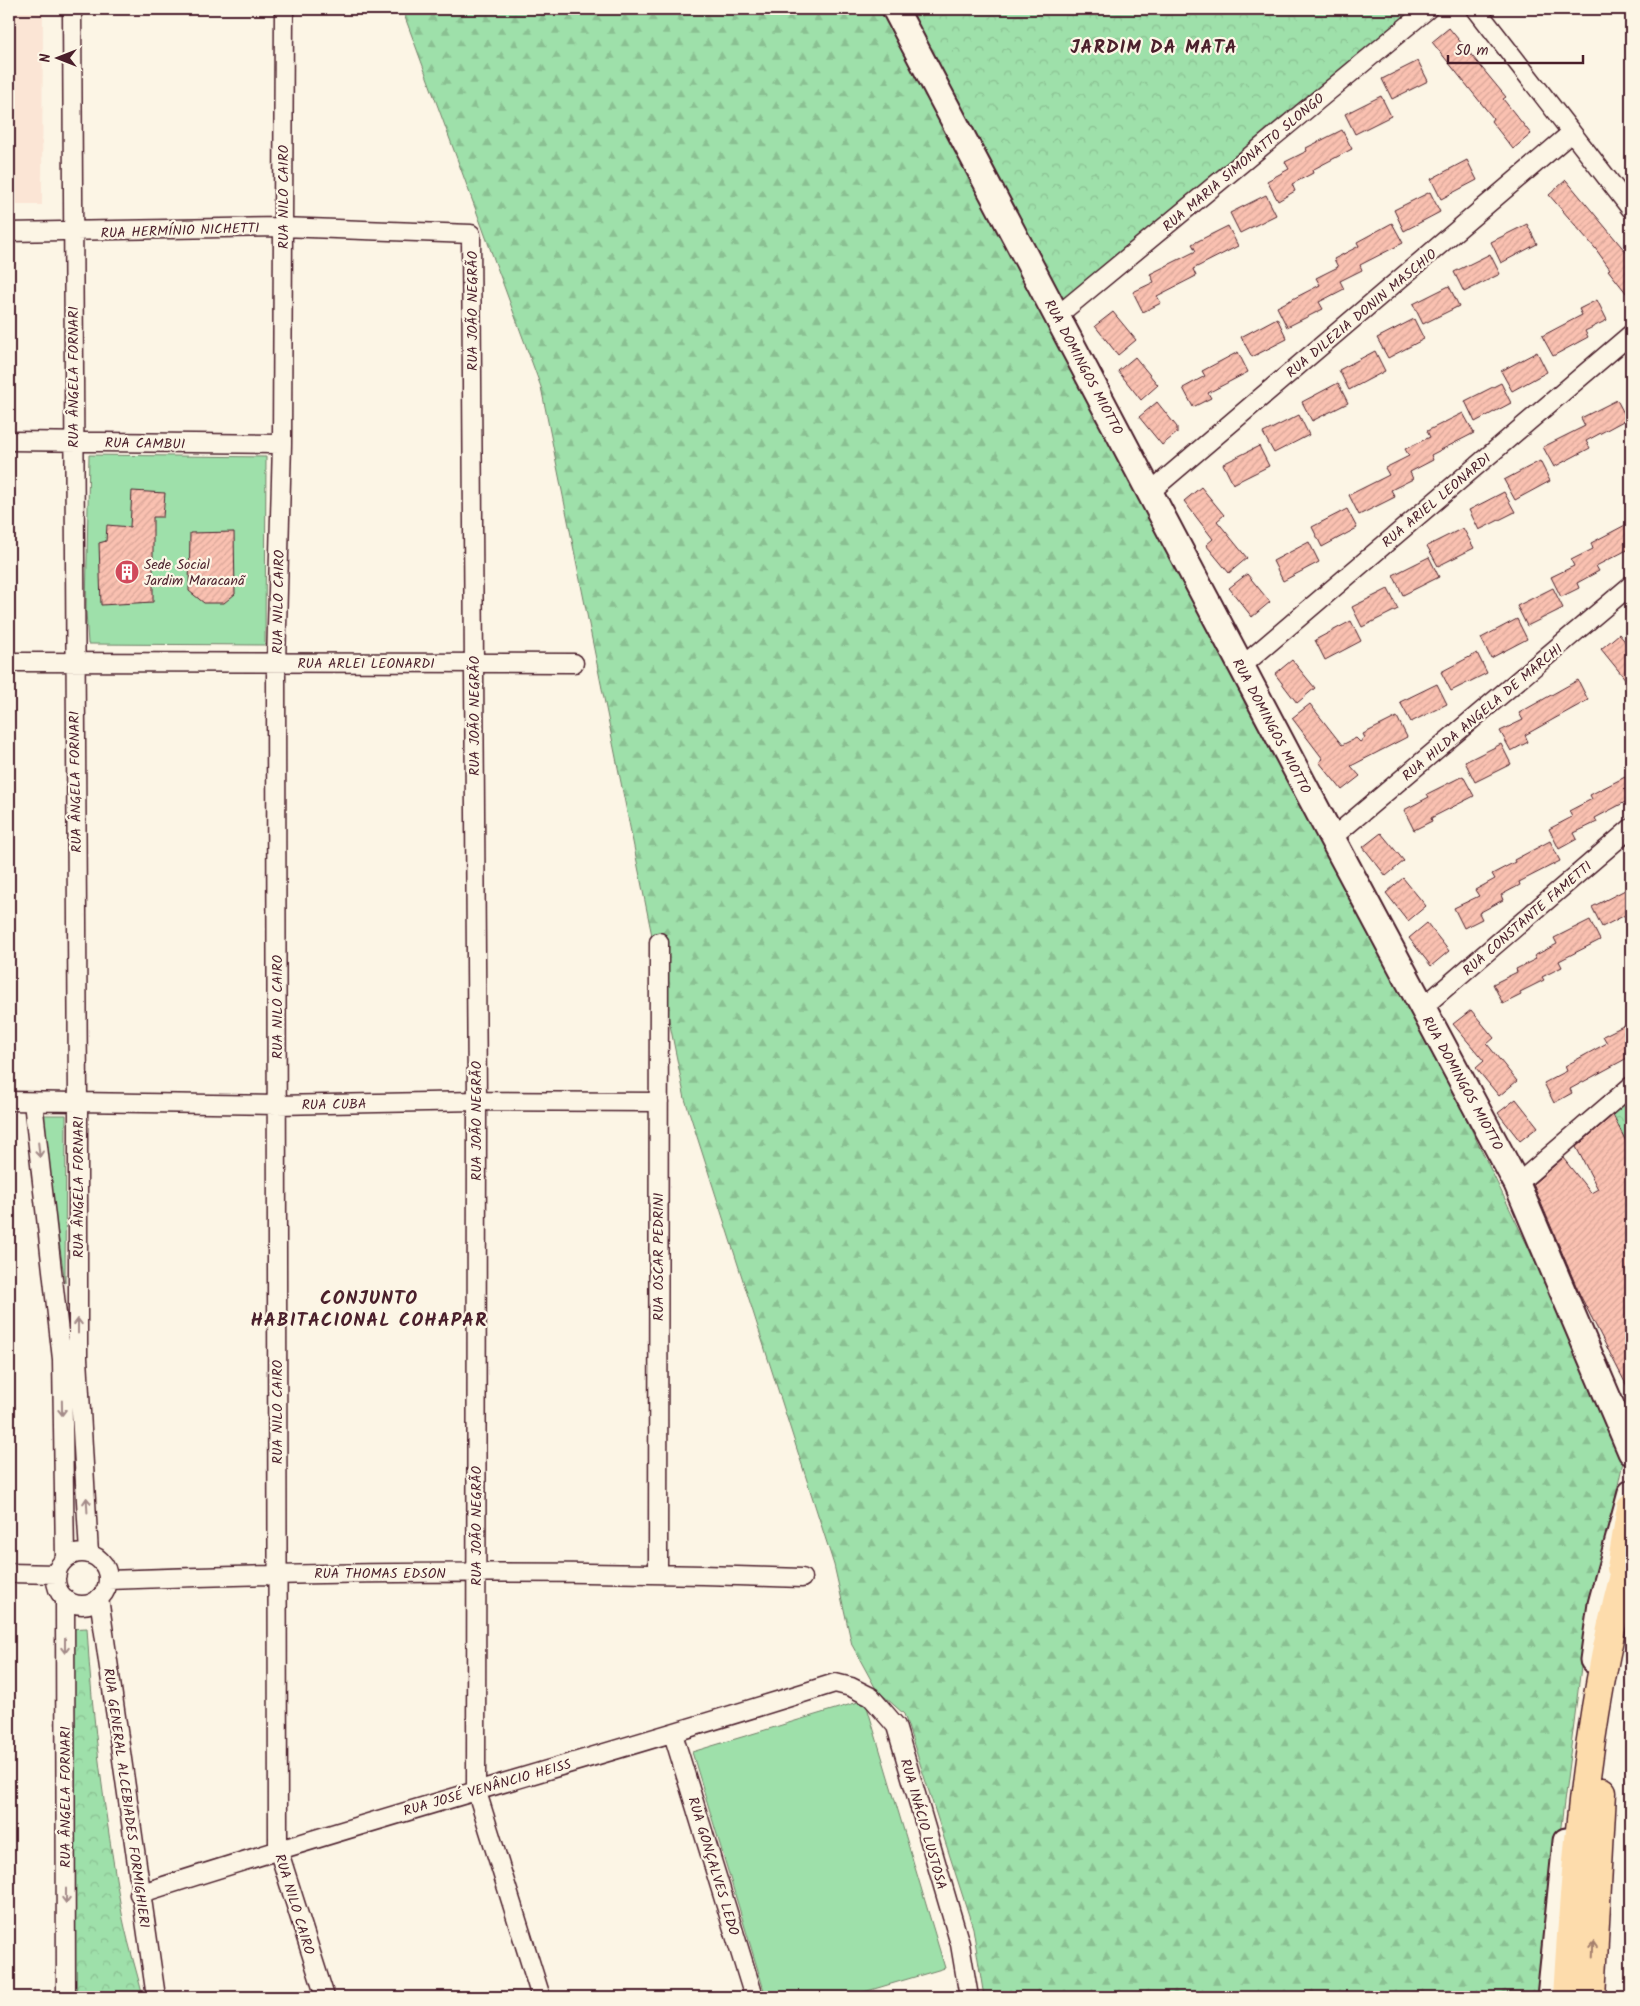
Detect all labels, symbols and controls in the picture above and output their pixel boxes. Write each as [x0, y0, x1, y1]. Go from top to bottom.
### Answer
north arrow [32, 32, 82, 82]
scale bar [1448, 32, 1582, 64]
district label: JARDIM DA MATA [1070, 33, 1238, 63]
text: 50 m [1455, 39, 1489, 63]
text: N [35, 53, 57, 62]
street label: RUA MARIA SIMONATTO SLONGO [1158, 88, 1330, 237]
street label: RUA NILO CAIRO [273, 144, 295, 249]
street label: RUA HERMÍNIO NICHETTI [100, 217, 260, 245]
street label: RUA DILEZIA DONIN MASCHIO [1281, 244, 1442, 384]
street label: RUA JOÃO NEGRÃO [462, 251, 484, 371]
street label: RUA DOMINGOS MIOTTO [1038, 296, 1128, 440]
street label: RUA ÂNGELA FORNARI [63, 306, 85, 448]
street label: RUA CAMBUI [105, 432, 185, 456]
street label: RUA ARIEL LEONARDI [1377, 448, 1496, 553]
street label: RUA NILO CAIRO [267, 549, 291, 654]
place label: Sede Social Jardim Maracanã [144, 554, 246, 592]
building icon: Sede Social Jardim Maracanã [114, 559, 140, 585]
street label: RUA HILDA ANGELA DE MARCHI [1397, 639, 1568, 787]
street label: RUA ARLEI LEONARDI [297, 653, 435, 675]
street label: RUA DOMINGOS MIOTTO [1226, 655, 1316, 799]
street label: RUA JOÃO NEGRÃO [464, 656, 486, 776]
street label: RUA ÂNGELA FORNARI [64, 711, 88, 853]
street label: RUA CONSTANTE FAMETTI [1458, 856, 1597, 981]
street label: RUA NILO CAIRO [267, 954, 289, 1059]
street label: RUA DOMINGOS MIOTTO [1416, 1012, 1509, 1155]
street label: RUA JOÃO NEGRÃO [466, 1061, 488, 1181]
street label: RUA CUBA [301, 1093, 367, 1117]
street label: RUA ÂNGELA FORNARI [68, 1116, 90, 1258]
one-way arrow [34, 1142, 44, 1158]
street label: RUA OSCAR PEDRINI [648, 1193, 670, 1321]
district label: CONJUNTO HABITACIONAL COHAPAR [250, 1284, 488, 1336]
one-way arrow [73, 1318, 83, 1334]
street label: RUA NILO CAIRO [267, 1359, 289, 1464]
one-way arrow [58, 1400, 67, 1416]
street label: RUA JOÃO NEGRÃO [466, 1466, 488, 1586]
one-way arrow [82, 1498, 91, 1514]
street label: RUA THOMAS EDSON [314, 1563, 446, 1585]
one-way arrow [60, 1638, 70, 1654]
street label: RUA GENERAL ALCEBIADES FORMIGHIERI [97, 1667, 155, 1930]
street label: RUA ÂNGELA FORNARI [55, 1726, 77, 1868]
street label: RUA JOSÉ VENÂNCIO HEISS [401, 1753, 574, 1822]
street label: RUA INÁCIO LUSTOSA [894, 1756, 952, 1892]
street label: RUA GONÇALVES LEDO [681, 1794, 745, 1939]
street label: RUA NILO CAIRO [268, 1851, 320, 1958]
one-way arrow [61, 1888, 70, 1904]
one-way arrow [1588, 1941, 1597, 1957]

